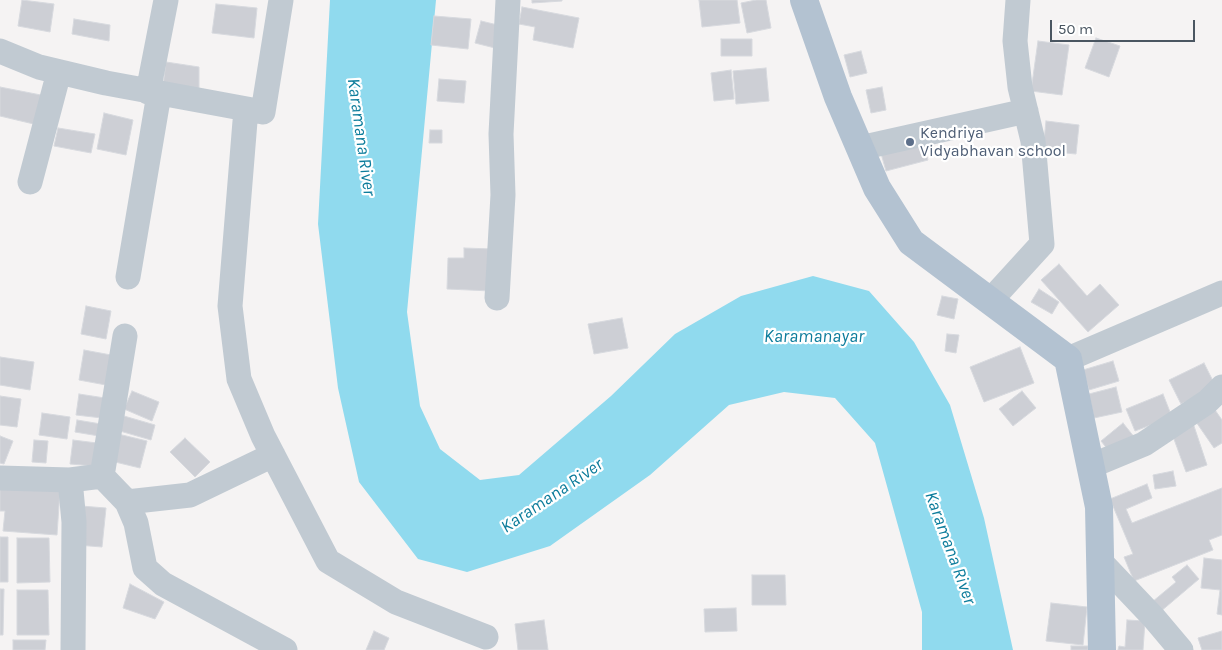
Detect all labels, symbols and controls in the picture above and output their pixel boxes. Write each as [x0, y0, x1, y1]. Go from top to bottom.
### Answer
scale bar [1052, 10, 1197, 42]
text: 50 m [1058, 20, 1093, 38]
water label: Karamana River [342, 77, 380, 197]
place label: Kendriya Vidyabhavan school [920, 123, 1066, 161]
marker: Kendriya Vidyabhavan school [904, 136, 916, 148]
water label: Karamanayar [764, 326, 864, 348]
water label: Karamana River [497, 454, 607, 538]
water label: Karamana River [920, 489, 980, 607]

